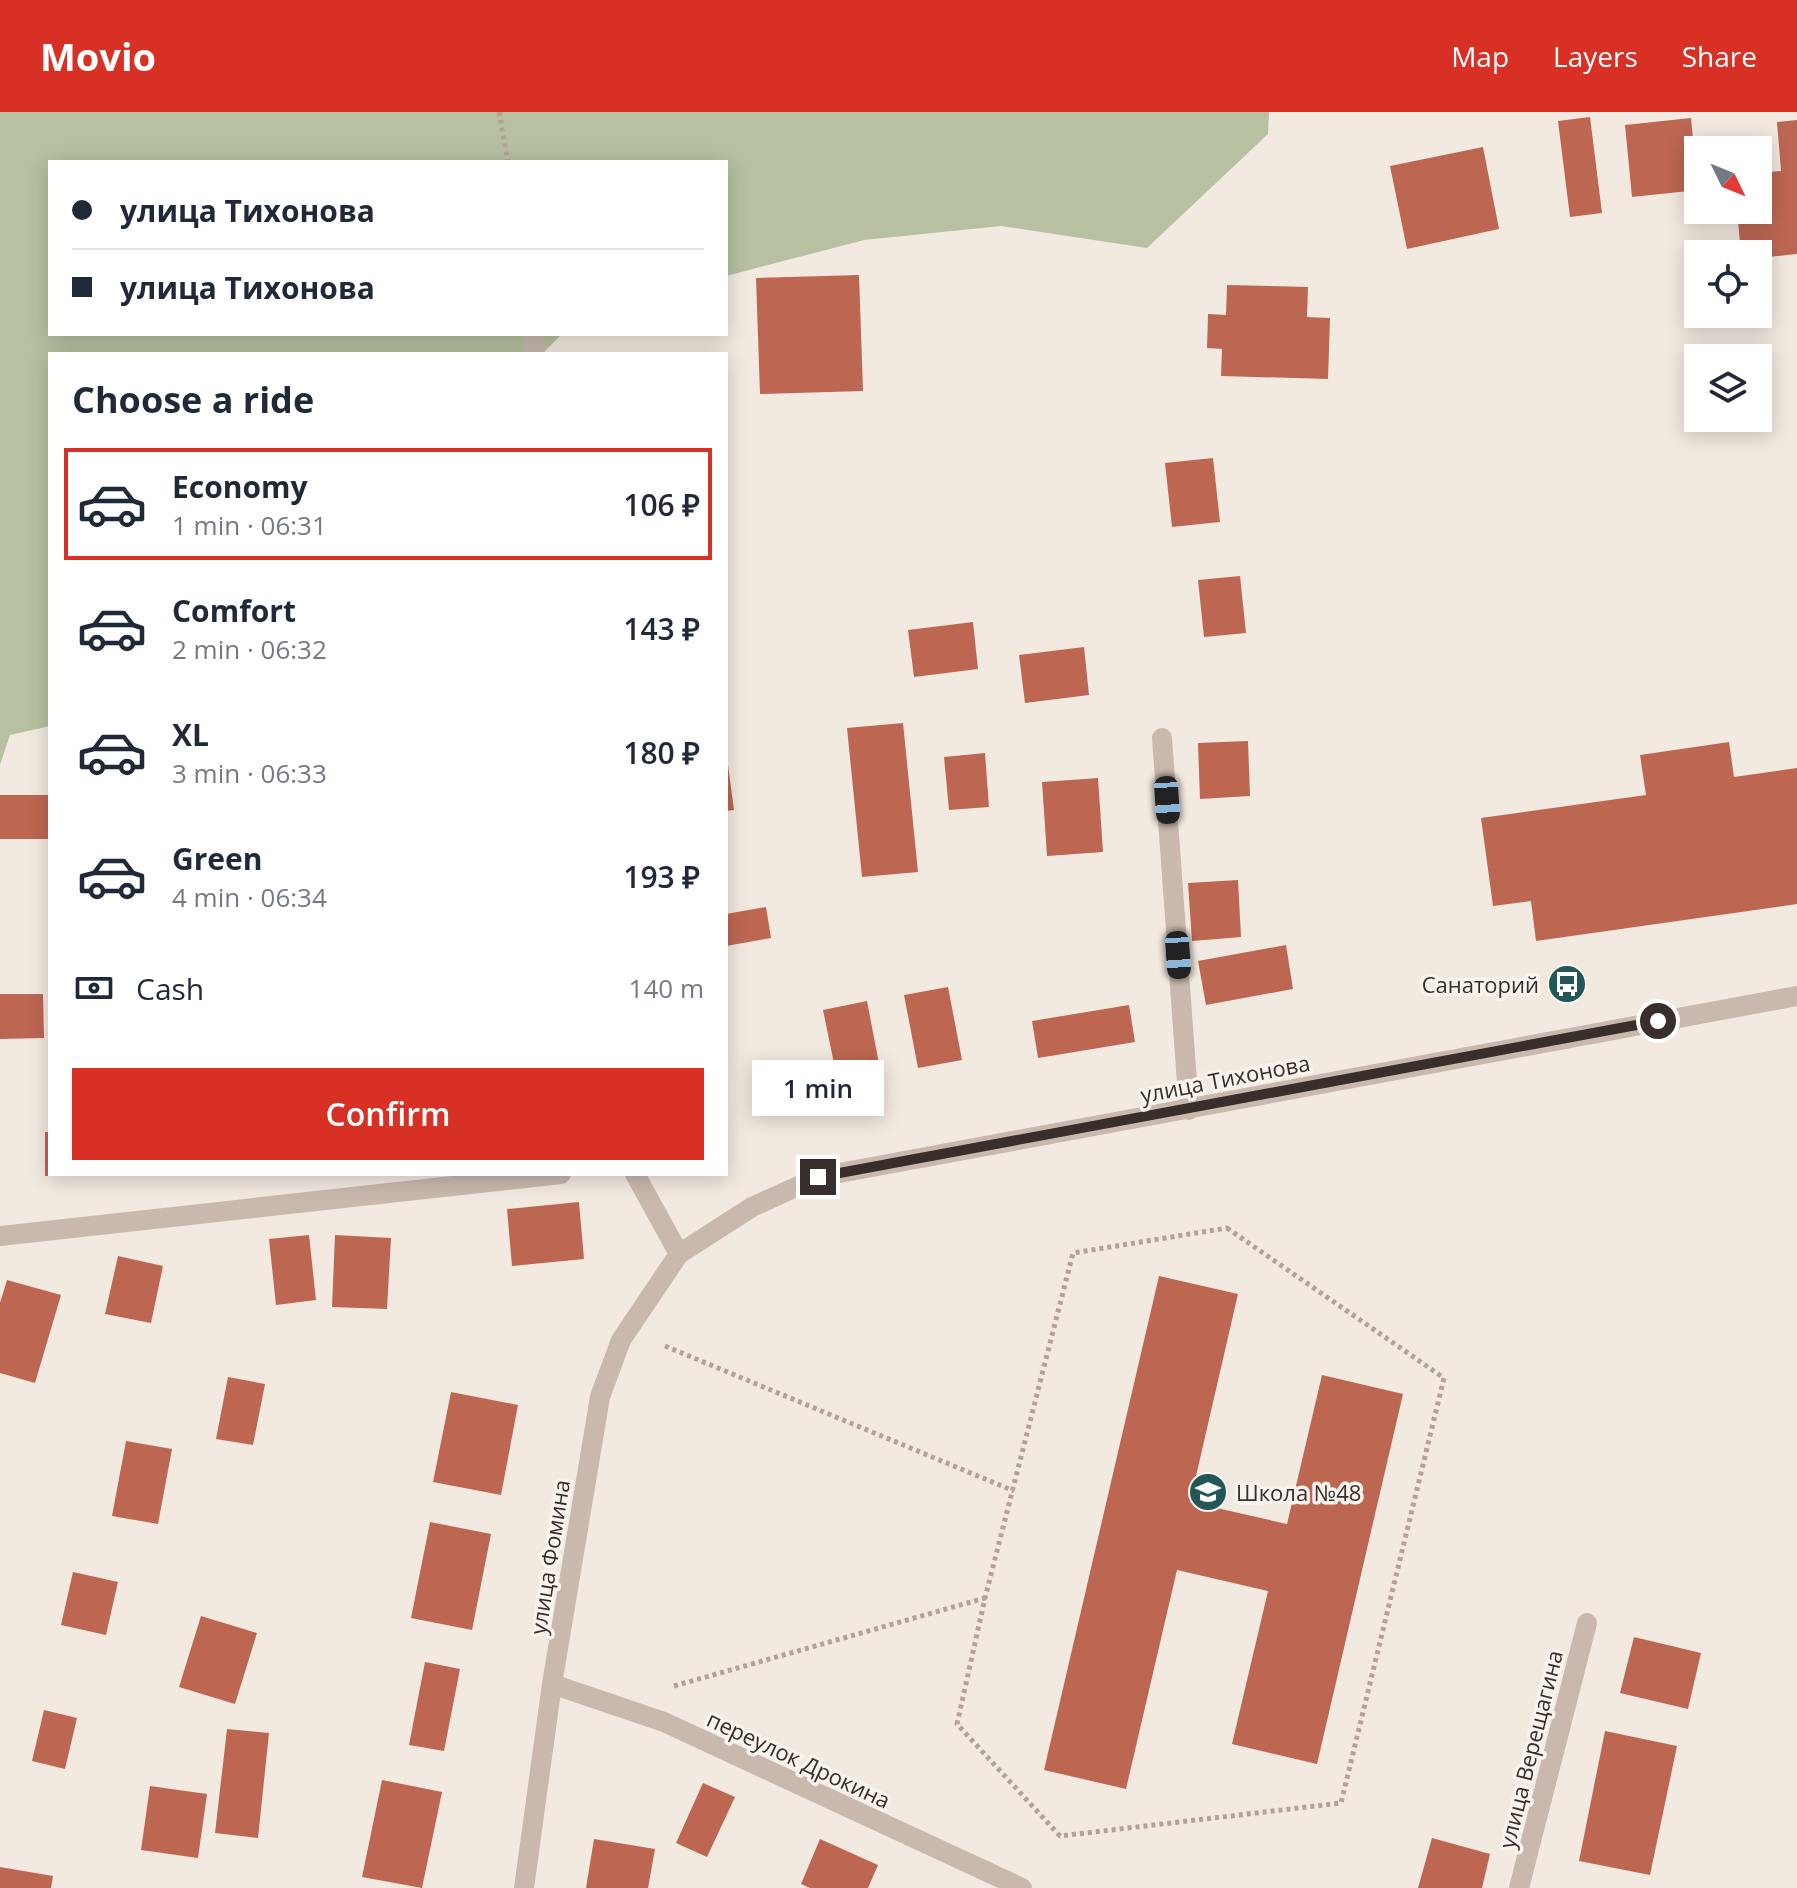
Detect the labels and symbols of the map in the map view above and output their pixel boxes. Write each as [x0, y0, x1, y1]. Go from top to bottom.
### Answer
north arrow [1684, 136, 1772, 224]
car [1153, 775, 1181, 825]
car [1164, 930, 1192, 980]
bus stop icon: Санаторий [1546, 963, 1588, 1005]
place label: Санаторий [1422, 969, 1539, 999]
route start [1640, 1003, 1676, 1039]
street label: улица Тихонова [1138, 1047, 1312, 1109]
callout: 1 min [752, 1061, 884, 1117]
route end [800, 1159, 836, 1195]
school or university icon: Школа №48 [1187, 1471, 1229, 1513]
street label: улица Фомина [522, 1477, 576, 1637]
place label: Школа №48 [1236, 1477, 1361, 1507]
street label: улица Верещагина [1491, 1647, 1569, 1851]
street label: переулок Дрокина [702, 1703, 896, 1815]

